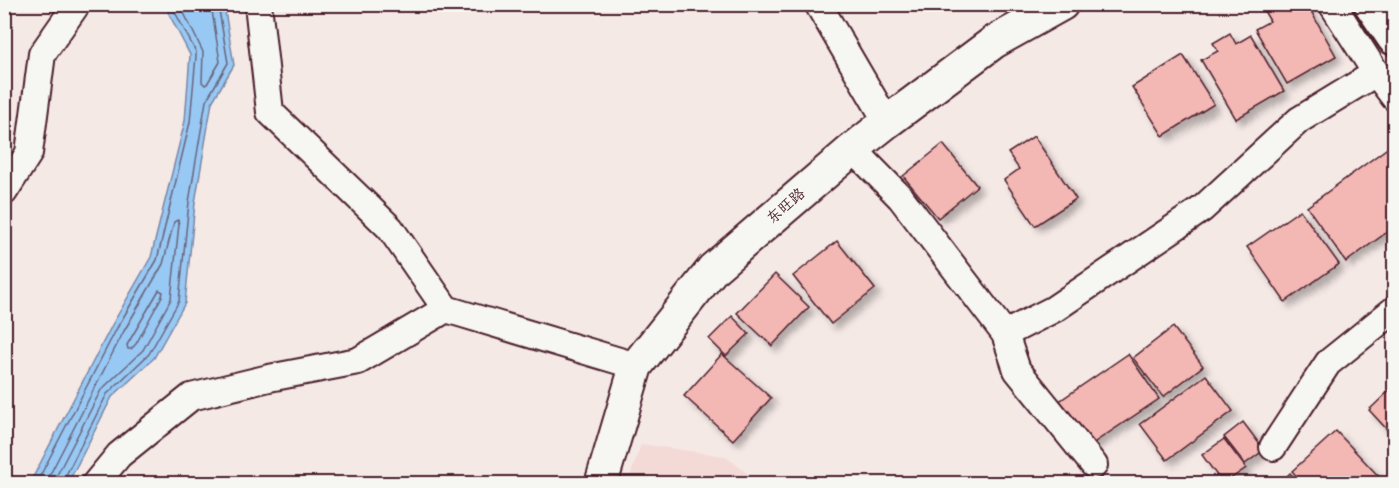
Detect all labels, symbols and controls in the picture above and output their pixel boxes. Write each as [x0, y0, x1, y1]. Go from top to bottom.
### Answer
street label: 东旺路 [763, 184, 809, 228]

